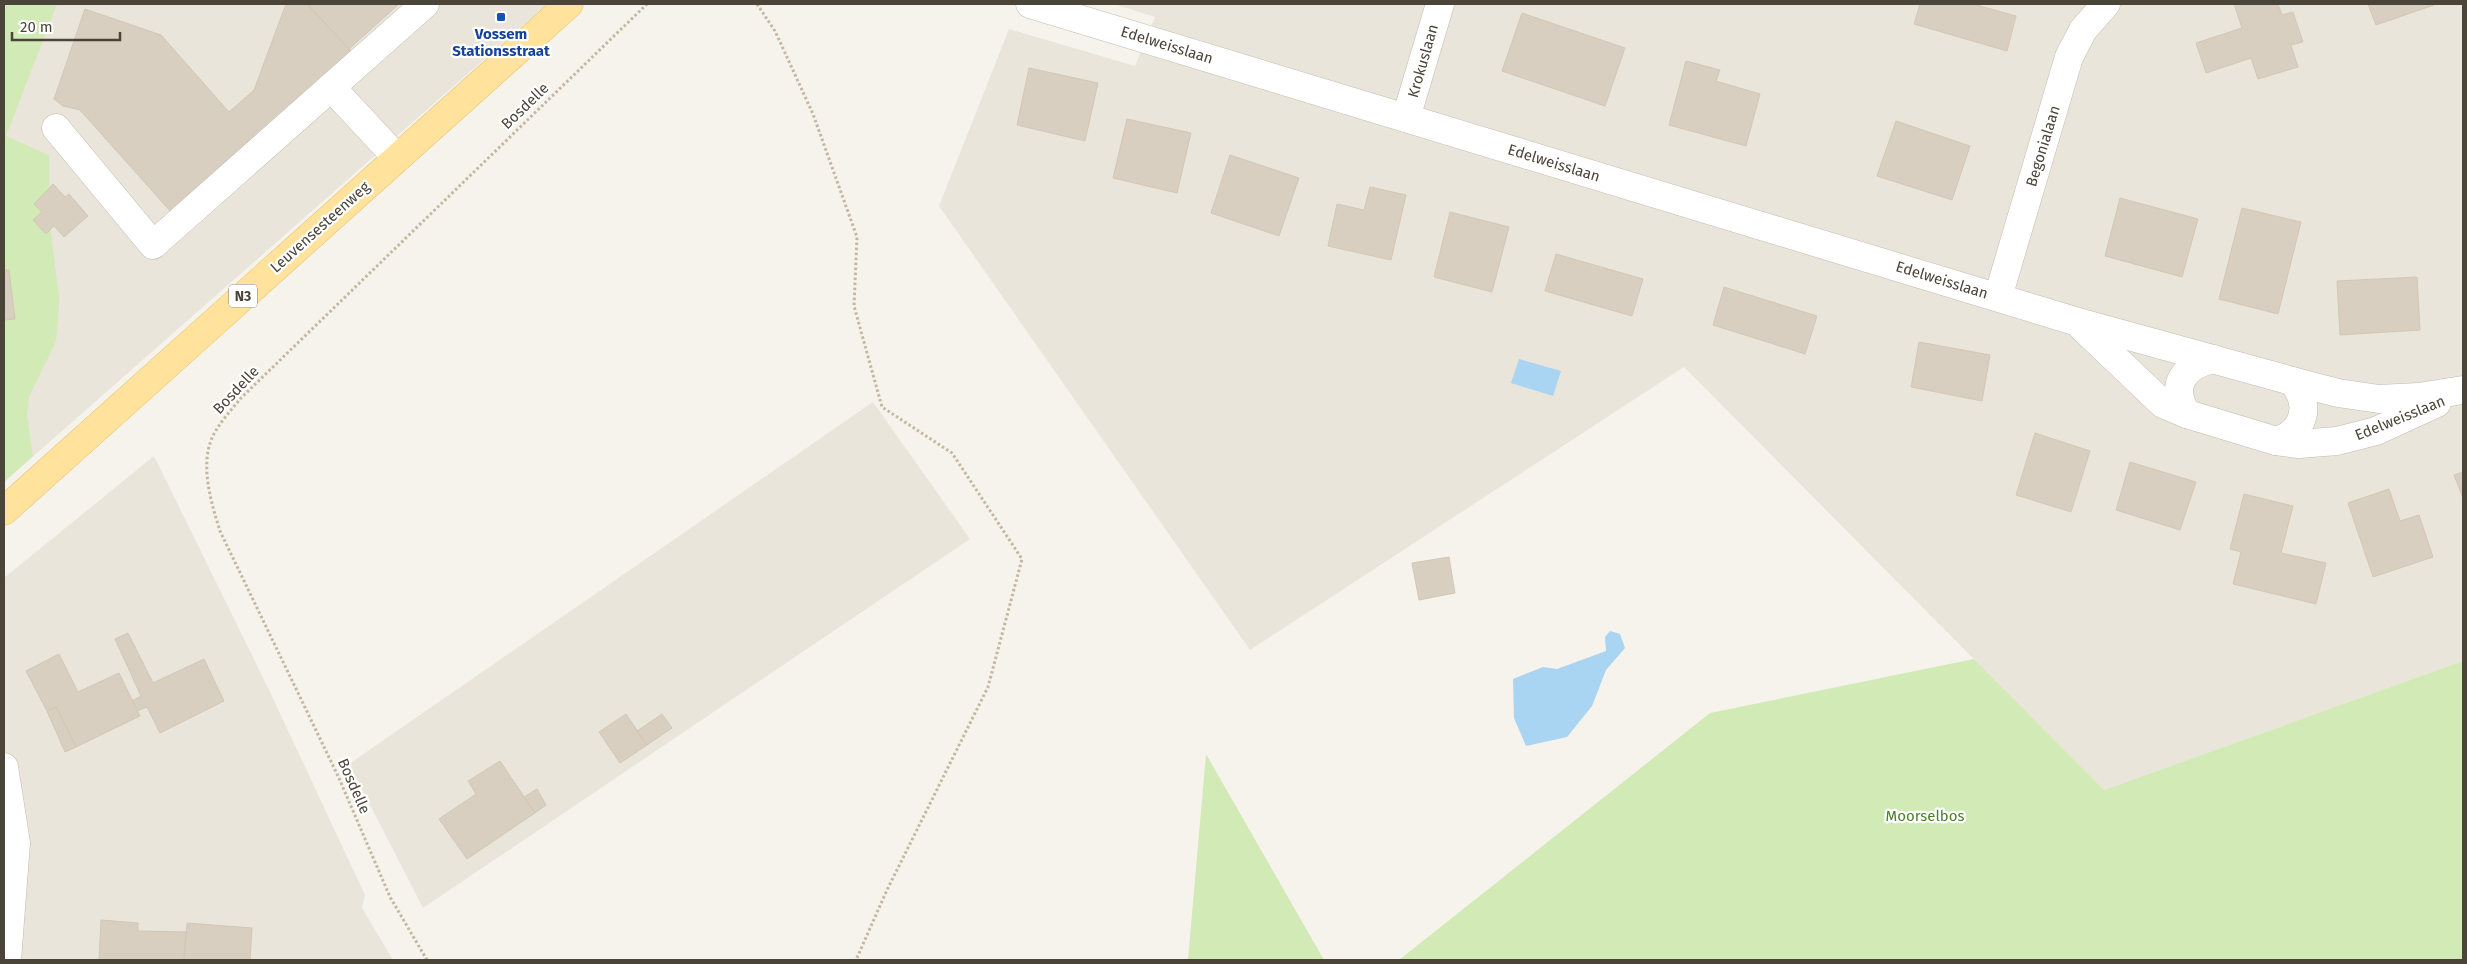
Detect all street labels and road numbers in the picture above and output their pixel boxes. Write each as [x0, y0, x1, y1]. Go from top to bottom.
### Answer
street label: Edelweisslaan [1119, 22, 1215, 68]
street label: Krokuslaan [1404, 22, 1442, 100]
street label: Bosdelle [498, 79, 552, 133]
street label: Begonialaan [2022, 103, 2064, 189]
street label: Edelweisslaan [1506, 140, 1602, 186]
street label: Leuvensesteenweg [267, 178, 374, 276]
street label: Edelweisslaan [1894, 257, 1990, 303]
road number: N3 [229, 284, 257, 308]
street label: Bosdelle [209, 362, 263, 418]
street label: Edelweisslaan [2352, 392, 2448, 444]
street label: Bosdelle [334, 755, 374, 817]

